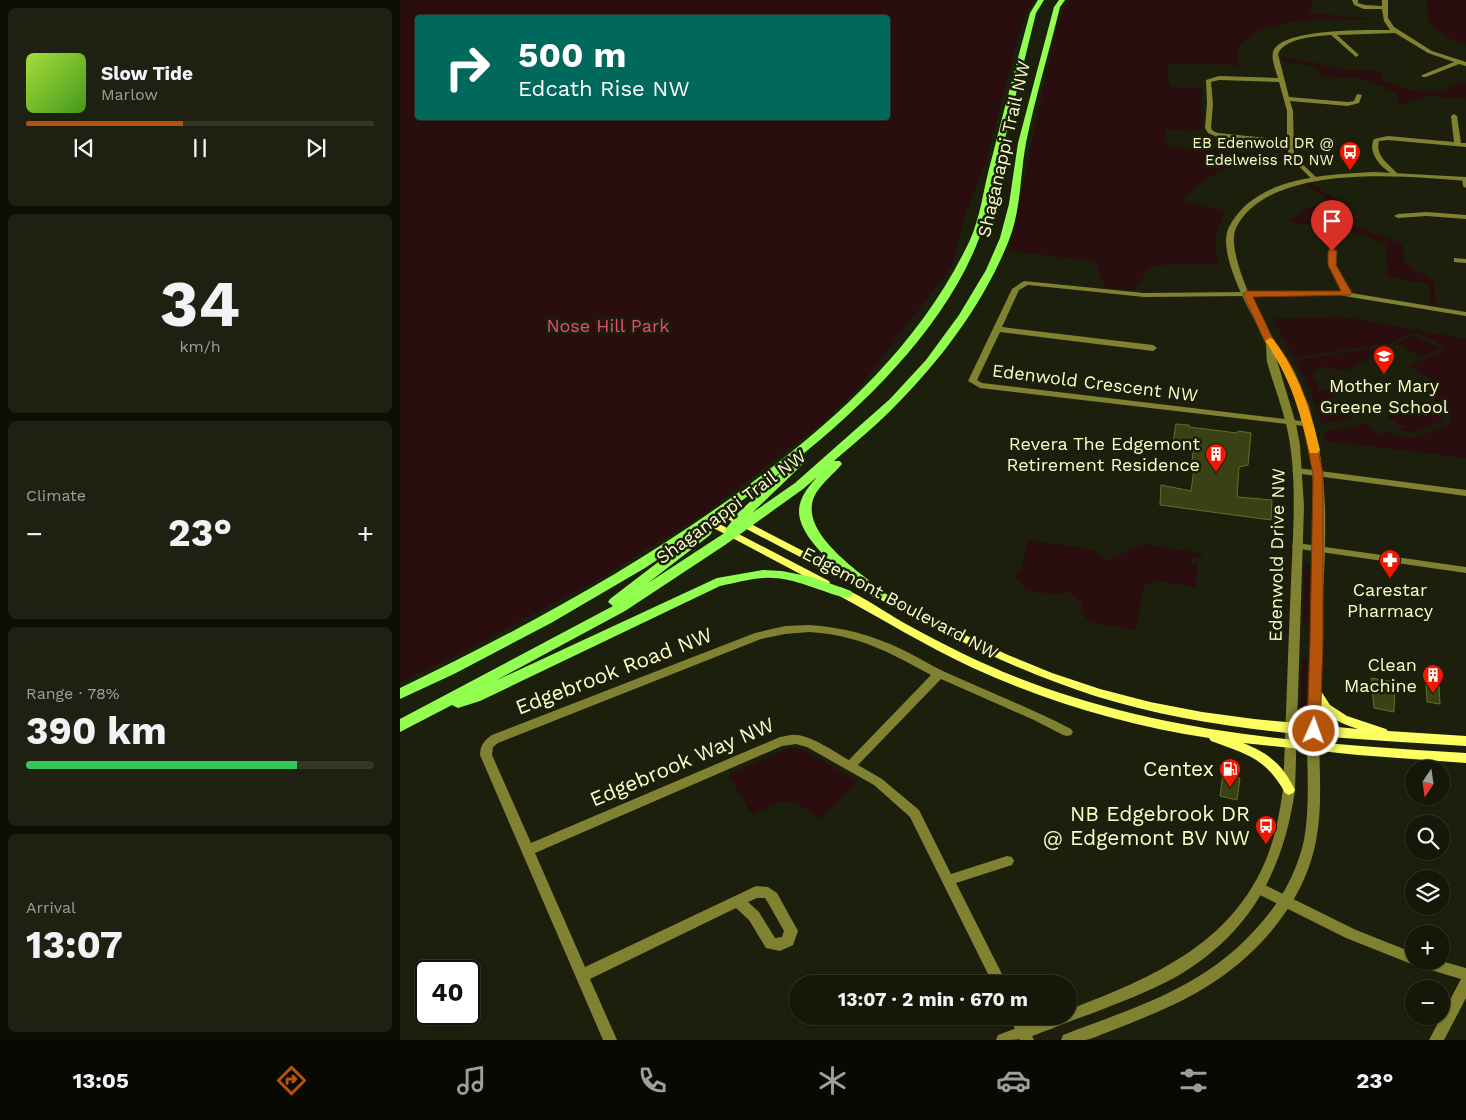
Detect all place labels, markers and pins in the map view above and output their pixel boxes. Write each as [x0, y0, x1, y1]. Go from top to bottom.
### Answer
place label: EB Edenwold DR @ Edelweiss RD NW [1192, 134, 1334, 169]
bus stop icon: EB Edenwold DR @ Edelweiss RD NW [1338, 140, 1362, 171]
pin [1311, 200, 1353, 251]
school or university icon: Mother Mary Greene School [1372, 344, 1396, 375]
place label: Mother Mary Greene School [1320, 375, 1449, 417]
place label: Revera The Edgemont Retirement Residence [1007, 433, 1200, 475]
building icon: Revera The Edgemont Retirement Residence [1204, 442, 1228, 473]
pharmacy icon: Carestar Pharmacy [1378, 548, 1402, 579]
place label: Carestar Pharmacy [1347, 579, 1434, 621]
place label: Clean Machine [1344, 654, 1417, 696]
building icon: Clean Machine [1421, 663, 1445, 694]
place label: Centex [1143, 756, 1214, 781]
fuel station icon: Centex [1218, 757, 1242, 788]
place label: NB Edgebrook DR @ Edgemont BV NW [1043, 801, 1250, 850]
bus stop icon: NB Edgebrook DR @ Edgemont BV NW [1254, 814, 1278, 845]

